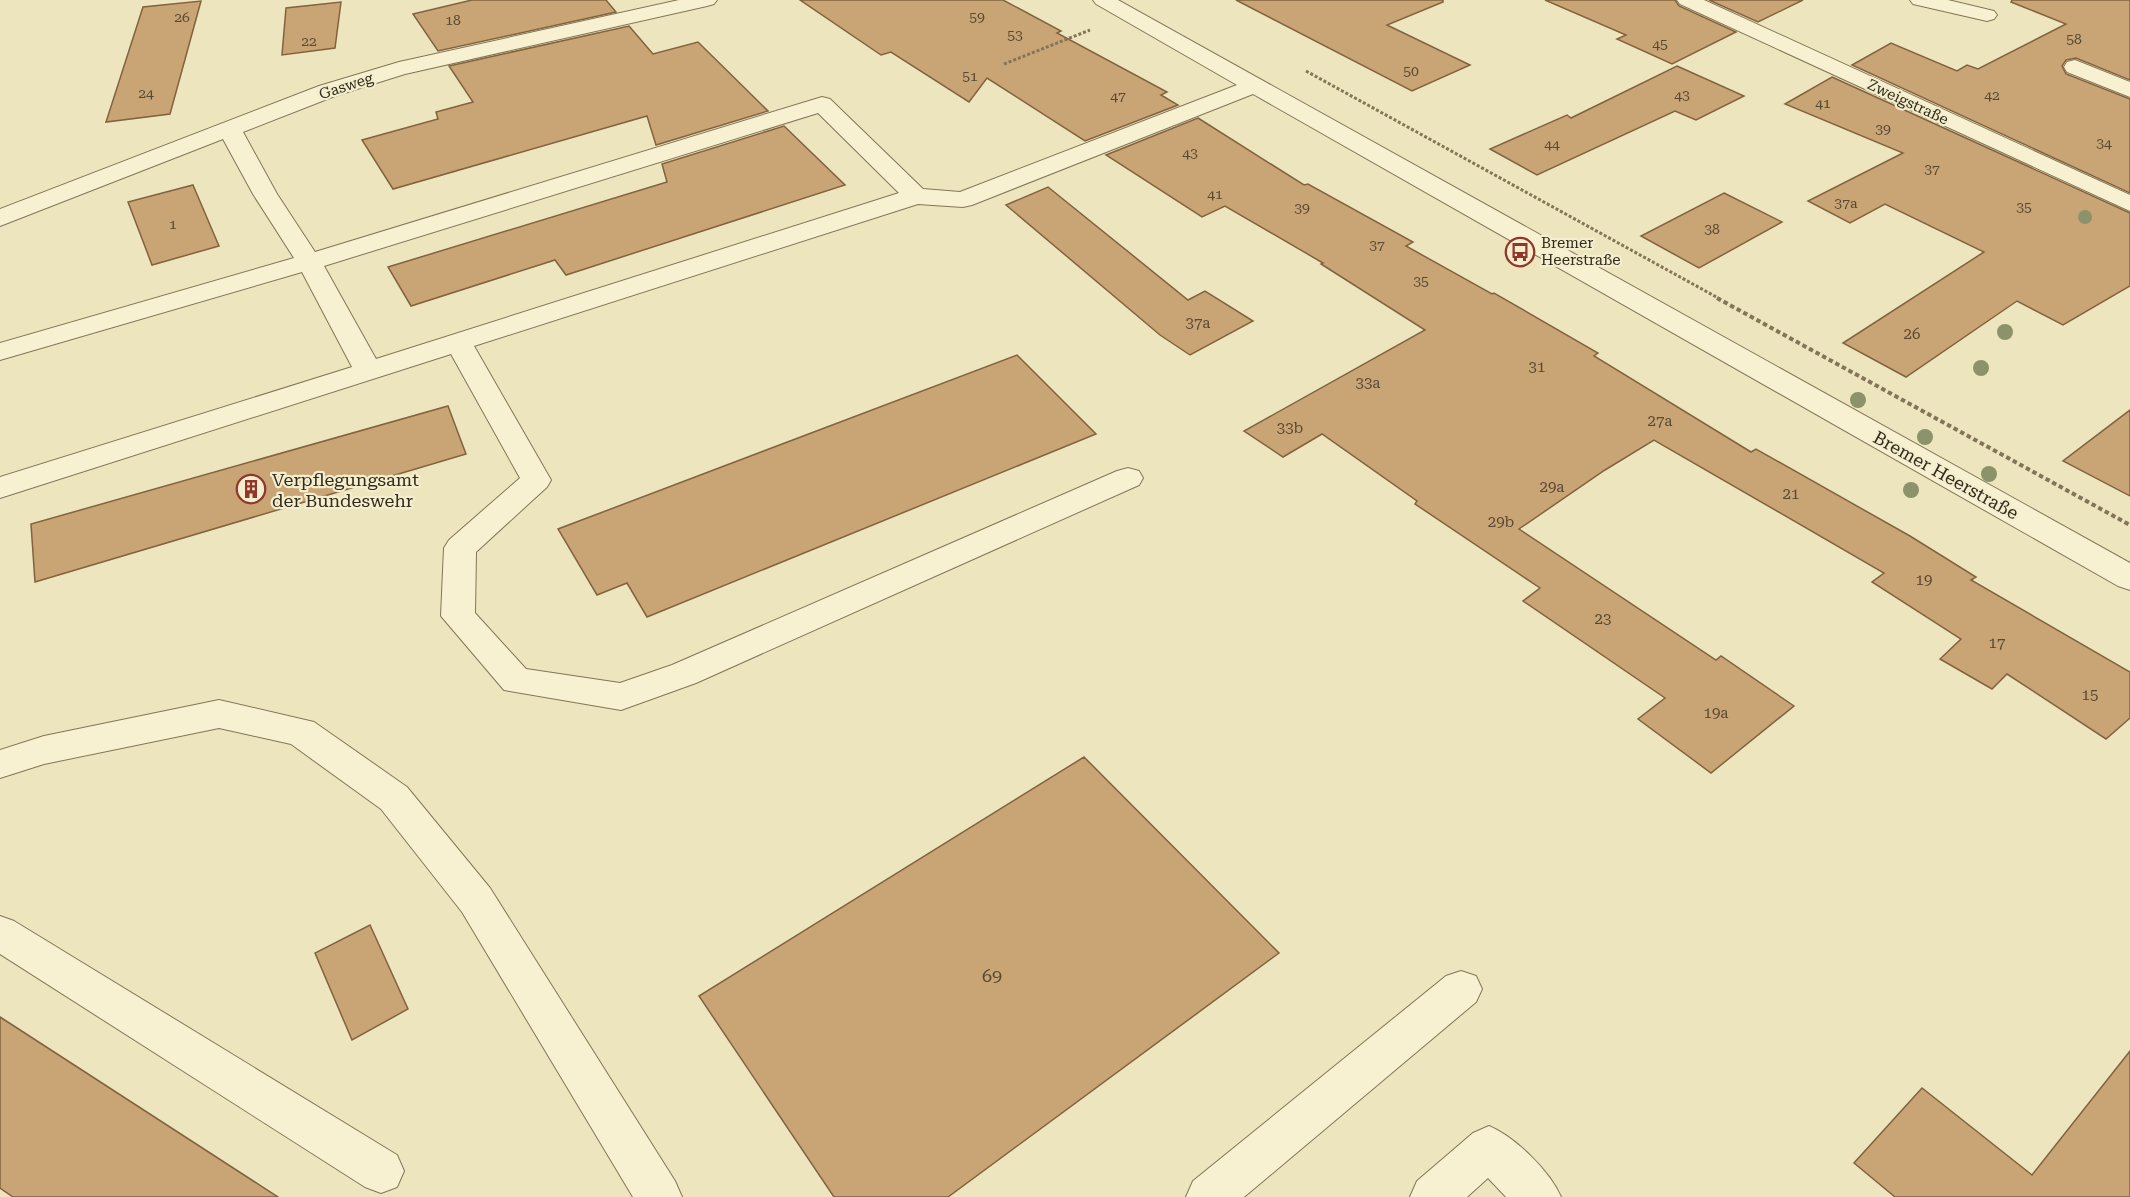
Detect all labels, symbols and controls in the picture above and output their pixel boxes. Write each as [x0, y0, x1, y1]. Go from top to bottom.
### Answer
house number: 26 [174, 9, 190, 25]
house number: 59 [969, 9, 985, 25]
house number: 18 [445, 12, 461, 28]
house number: 53 [1007, 27, 1023, 43]
house number: 58 [2066, 31, 2082, 47]
house number: 22 [301, 33, 317, 49]
house number: 45 [1652, 36, 1668, 52]
house number: 50 [1403, 63, 1419, 79]
house number: 51 [962, 68, 978, 84]
street label: Gasweg [317, 69, 376, 103]
street label: Zweigstraße [1865, 75, 1951, 129]
house number: 24 [138, 85, 154, 101]
house number: 43 [1674, 87, 1690, 103]
house number: 42 [1984, 87, 2000, 103]
house number: 47 [1110, 88, 1126, 104]
house number: 41 [1815, 95, 1831, 111]
house number: 39 [1875, 121, 1891, 137]
house number: 34 [2096, 135, 2112, 151]
house number: 44 [1544, 136, 1560, 152]
house number: 43 [1182, 145, 1198, 161]
house number: 37 [1924, 161, 1940, 177]
house number: 41 [1207, 186, 1223, 202]
house number: 37a [1834, 195, 1858, 211]
house number: 35 [2016, 199, 2032, 215]
house number: 39 [1294, 200, 1310, 216]
house number: 1 [169, 216, 177, 232]
house number: 38 [1704, 221, 1720, 237]
place label: Bremer Heerstraße [1541, 234, 1621, 269]
bus stop icon: Bremer Heerstraße [1504, 236, 1536, 268]
house number: 37 [1369, 237, 1385, 253]
house number: 35 [1413, 273, 1429, 289]
house number: 37a [1186, 314, 1210, 332]
house number: 26 [1904, 325, 1920, 343]
house number: 31 [1529, 358, 1545, 376]
house number: 33a [1356, 374, 1380, 392]
house number: 27a [1648, 412, 1672, 430]
house number: 33b [1277, 419, 1303, 437]
street label: Bremer Heerstraße [1870, 426, 2022, 524]
place label: Verpflegungsamt der Bundeswehr [272, 469, 419, 511]
building icon: Verpflegungsamt der Bundeswehr [235, 473, 267, 505]
house number: 29a [1540, 478, 1564, 496]
house number: 21 [1783, 485, 1799, 503]
house number: 29b [1488, 513, 1514, 531]
house number: 19 [1916, 571, 1932, 589]
house number: 23 [1595, 610, 1611, 628]
house number: 17 [1989, 634, 2005, 652]
house number: 15 [2082, 686, 2098, 704]
house number: 19a [1704, 704, 1728, 722]
house number: 69 [982, 965, 1002, 986]

